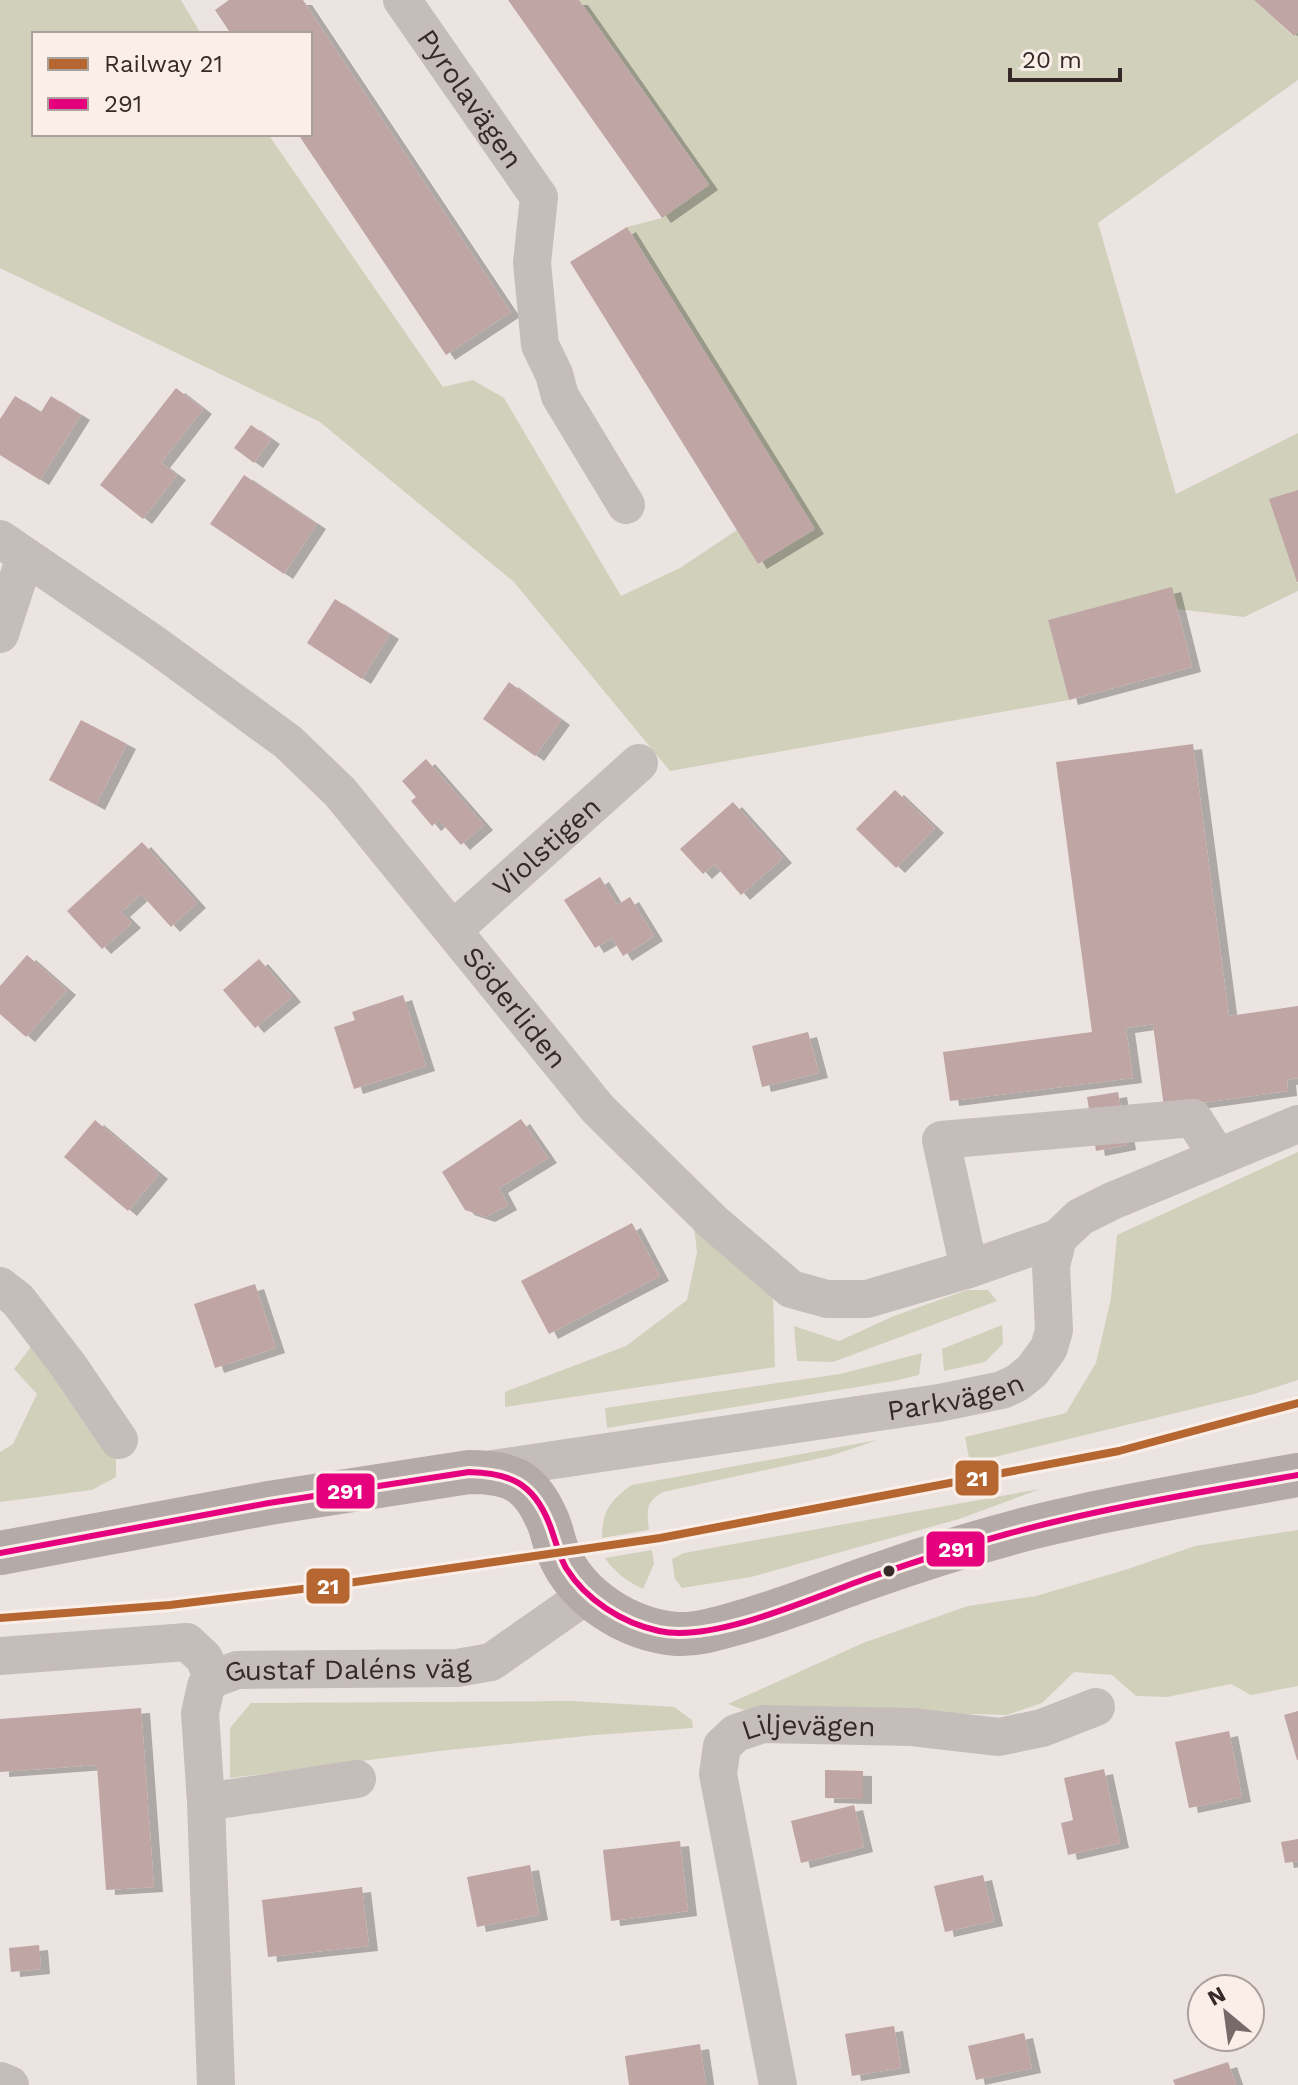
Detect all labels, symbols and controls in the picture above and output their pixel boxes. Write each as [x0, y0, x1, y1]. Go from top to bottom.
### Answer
street label: Pyrolavägen [411, 23, 530, 174]
legend [32, 32, 312, 136]
scale bar [1010, 32, 1120, 82]
text: 20 m [1022, 46, 1082, 74]
text: Railway 21 [104, 50, 223, 78]
text: 291 [104, 90, 142, 118]
street label: Violstigen [486, 789, 607, 903]
street label: Söderliden [456, 940, 574, 1075]
street label: Parkvägen [885, 1366, 1029, 1427]
line badge: 21 [954, 1459, 1000, 1497]
text: 21 [966, 1466, 988, 1491]
line badge: 291 [315, 1472, 376, 1510]
text: 291 [327, 1479, 363, 1504]
line badge: 291 [925, 1530, 986, 1568]
text: 291 [938, 1537, 974, 1562]
unlabelled marker [881, 1563, 897, 1579]
line badge: 21 [305, 1567, 351, 1605]
text: 21 [317, 1574, 339, 1599]
street label: Gustaf Daléns väg [219, 1649, 473, 1690]
street label: Liljevägen [737, 1708, 876, 1747]
north arrow [1186, 1973, 1266, 2053]
text: N [1203, 1981, 1230, 2011]

